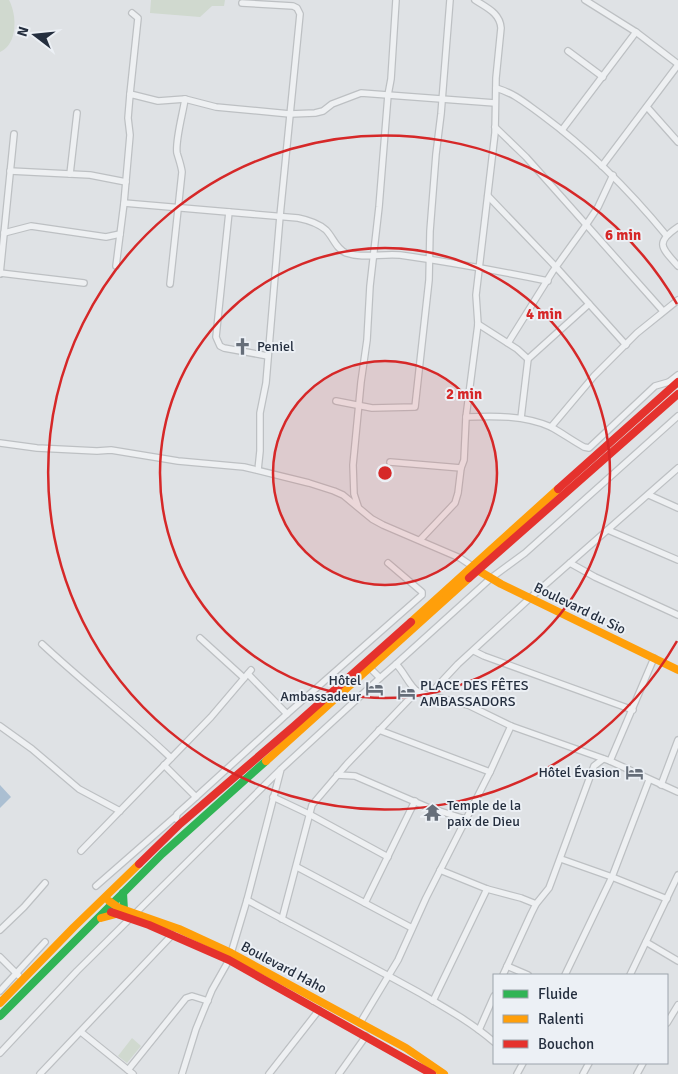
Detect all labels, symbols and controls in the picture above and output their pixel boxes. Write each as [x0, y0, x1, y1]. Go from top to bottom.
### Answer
north arrow [10, 10, 60, 60]
text: N [13, 25, 32, 39]
text: 6 min [605, 226, 641, 244]
text: 4 min [526, 305, 562, 323]
church icon: Peniel [233, 336, 253, 356]
place label: Peniel [257, 338, 294, 355]
text: 2 min [446, 385, 482, 403]
centre of rings [376, 464, 394, 482]
street label: Boulevard du Sio [531, 579, 629, 638]
place label: Hôtel Ambassadeur [280, 672, 362, 705]
place label: PLACE DES FÊTES AMBASSADORS [420, 677, 529, 710]
hotel icon: Hôtel Ambassadeur [365, 678, 385, 698]
hotel icon: PLACE DES FÊTES AMBASSADORS [396, 683, 416, 703]
hotel icon: Hôtel Évasion [624, 762, 644, 782]
place label: Hôtel Évasion [538, 764, 620, 781]
place label: Temple de la paix de Dieu [447, 797, 521, 830]
temple icon: Temple de la paix de Dieu [423, 803, 443, 823]
street label: Boulevard Haho [238, 938, 330, 997]
legend [493, 974, 668, 1064]
text: Fluide [538, 985, 578, 1003]
text: Ralenti [538, 1010, 584, 1028]
text: Bouchon [538, 1035, 594, 1053]

